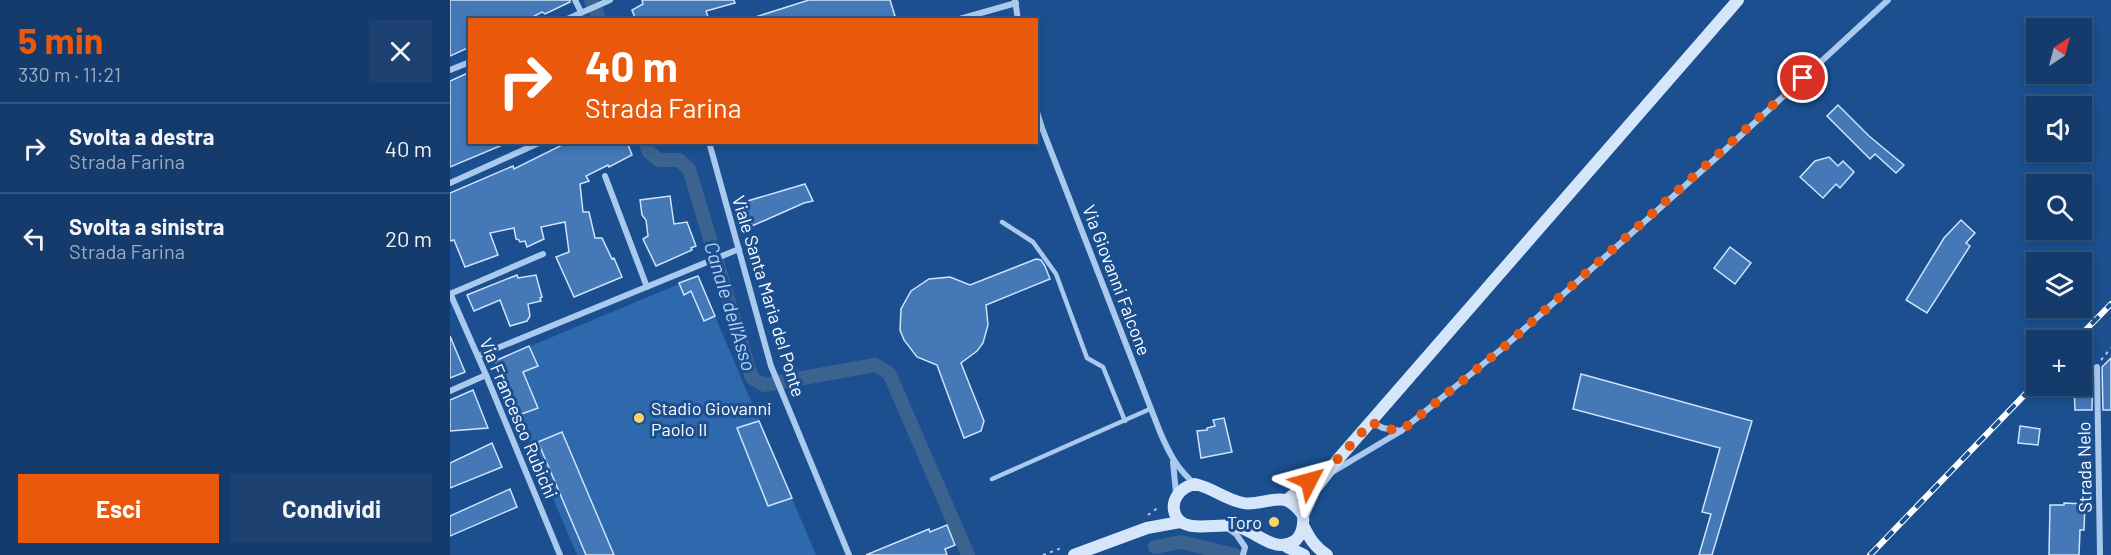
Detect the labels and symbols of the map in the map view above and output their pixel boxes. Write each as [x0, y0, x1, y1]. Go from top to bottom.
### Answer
north arrow [2026, 18, 2092, 84]
pin [1777, 52, 1828, 103]
street label: Viale Santa Maria del Ponte [728, 193, 810, 399]
street label: Via Giovanni Falcone [1078, 202, 1156, 358]
water label: Canale dell'Asso [700, 239, 762, 373]
street label: Via Francesco Rubichi [475, 334, 563, 502]
place label: Stadio Giovanni Paolo II [651, 397, 772, 440]
marker: Stadio Giovanni Paolo II [632, 411, 646, 425]
street label: Strada Nelo [2072, 421, 2096, 513]
position arrow [1277, 449, 1341, 513]
place label: Toro [1227, 511, 1262, 533]
marker: Toro [1267, 515, 1281, 529]

